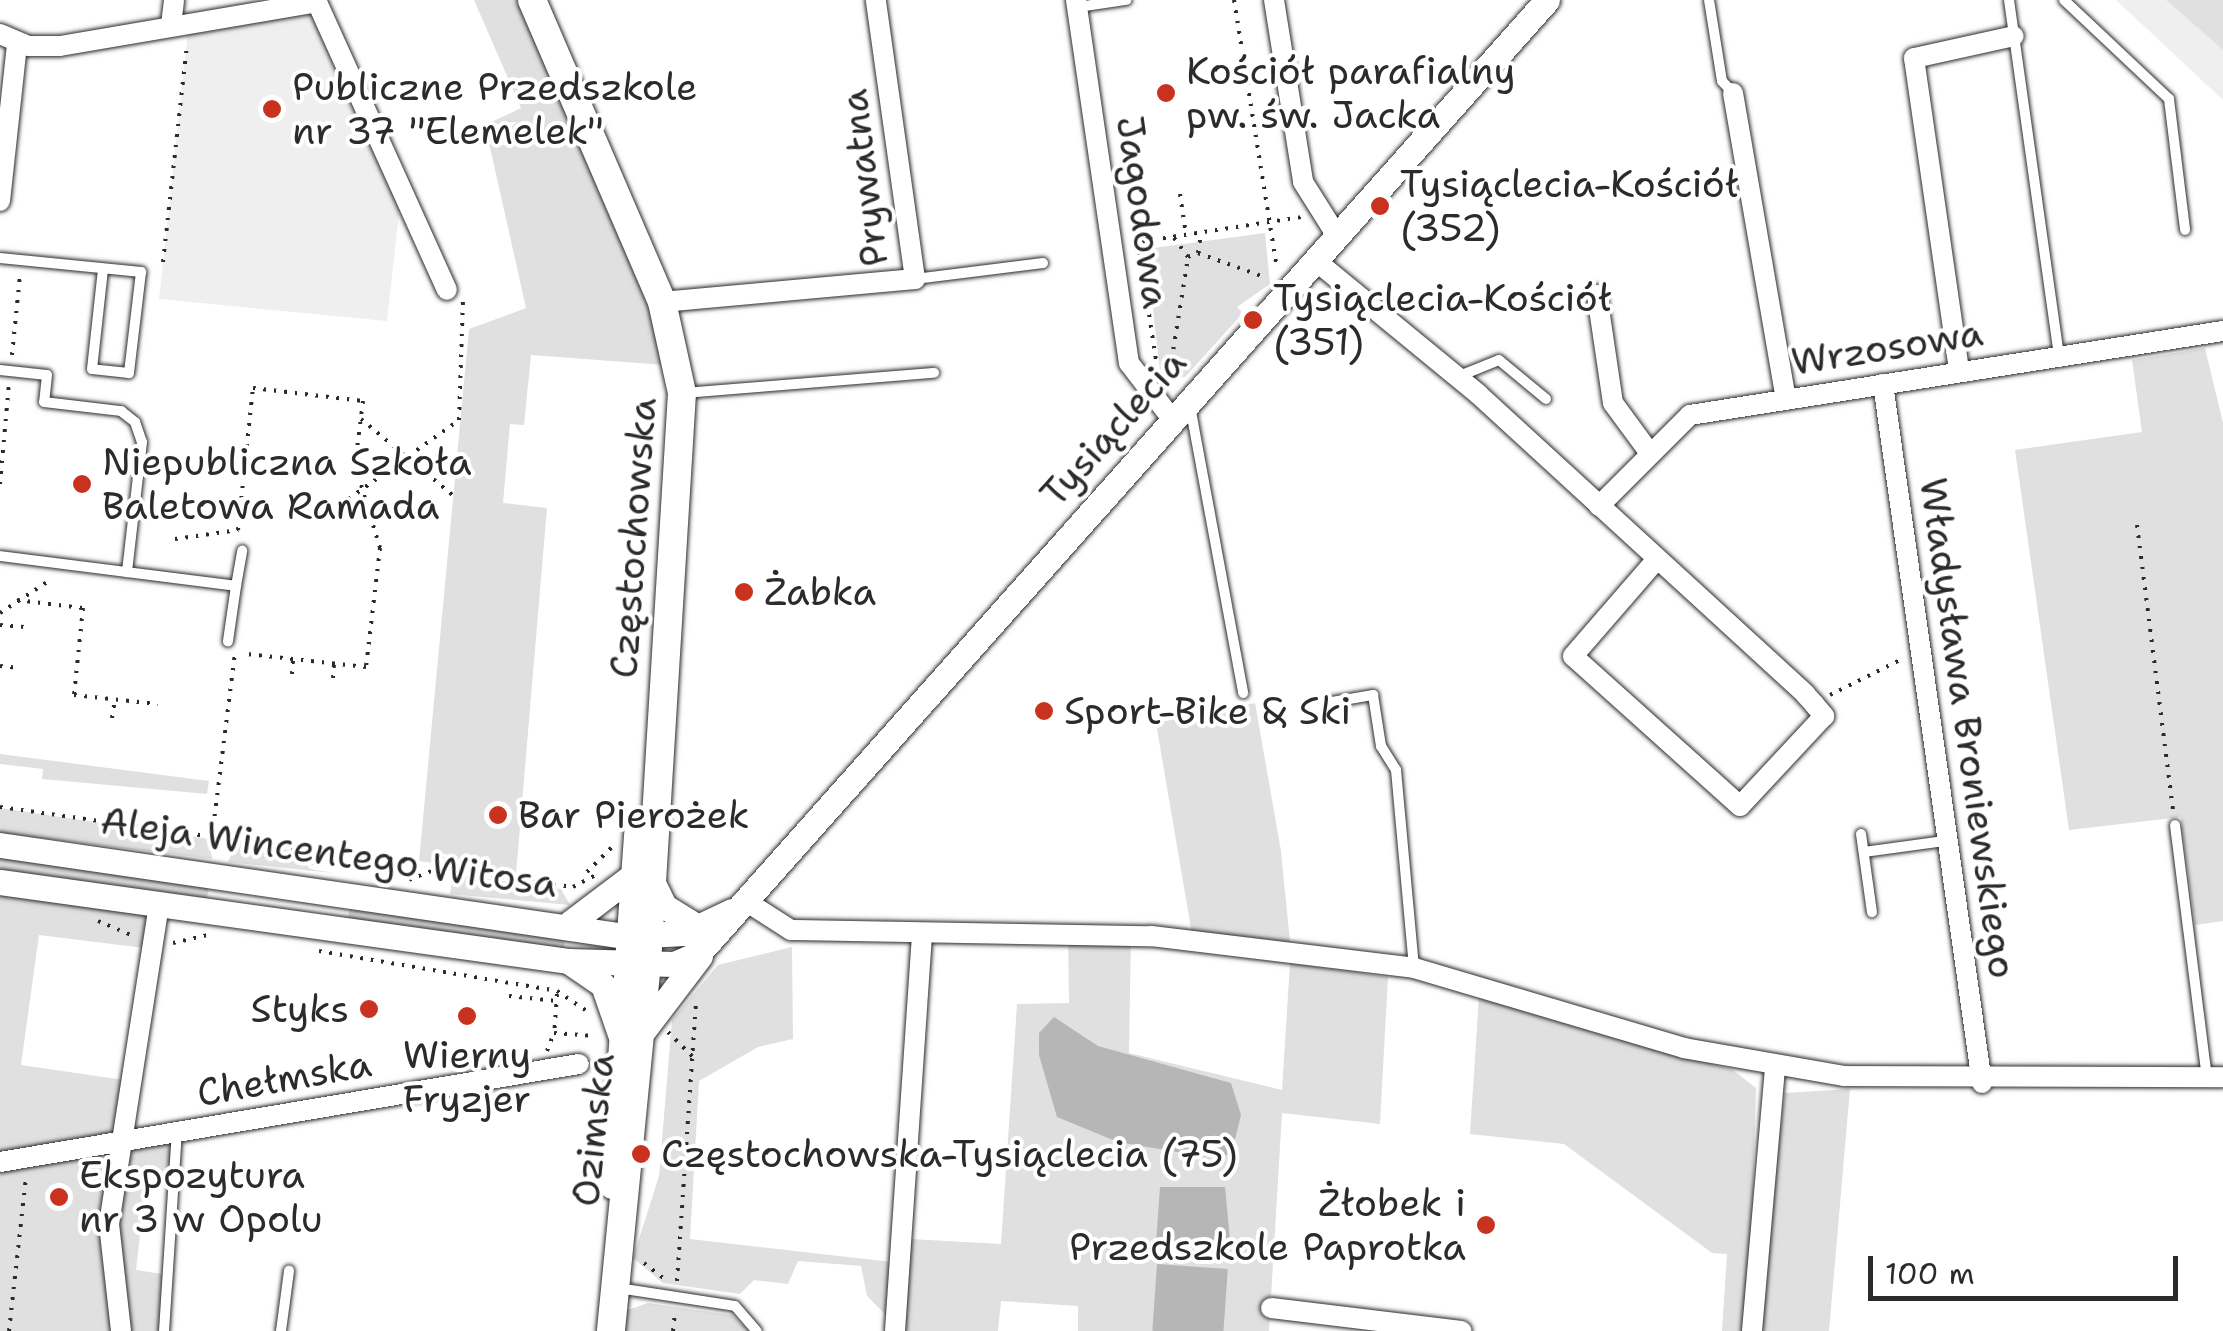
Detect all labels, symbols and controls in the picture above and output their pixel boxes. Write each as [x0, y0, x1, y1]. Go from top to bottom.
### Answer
place label: Kościół parafialny pw. św. Jacka [1186, 48, 1516, 137]
place label: Publiczne Przedszkole nr 37 "Elemelek" [292, 64, 697, 153]
marker: Kościół parafialny pw. św. Jacka [1155, 82, 1177, 104]
street label: Prywatna [831, 87, 897, 269]
marker: Publiczne Przedszkole nr 37 "Elemelek" [261, 98, 283, 120]
street label: Jagodowa [1107, 113, 1179, 311]
place label: Tysiąclecia-Kościół (352) [1400, 161, 1739, 250]
marker: Tysiąclecia-Kościół (352) [1369, 195, 1391, 217]
place label: Tysiąclecia-Kościół (351) [1273, 275, 1612, 364]
marker: Tysiąclecia-Kościół (351) [1242, 309, 1264, 331]
street label: Wrzosowa [1788, 309, 1986, 385]
street label: Tysiąclecia [1031, 340, 1195, 516]
street label: Częstochowska [600, 396, 666, 680]
place label: Niepubliczna Szkoła Baletowa Ramada [102, 439, 472, 528]
marker: Niepubliczna Szkoła Baletowa Ramada [71, 473, 93, 495]
street label: Władysława Broniewskiego [1910, 475, 2026, 981]
place label: Żabka [764, 569, 876, 615]
marker: Żabka [733, 581, 755, 603]
place label: Sport-Bike & Ski [1064, 688, 1351, 734]
marker: Sport-Bike & Ski [1033, 700, 1055, 722]
place label: Bar Pierożek [518, 792, 750, 838]
street label: Aleja Wincentego Witosa [98, 797, 560, 907]
marker: Bar Pierożek [487, 804, 509, 826]
place label: Styks [250, 986, 349, 1032]
marker: Styks [358, 998, 380, 1020]
marker: Wierny Fryzjer [456, 1005, 478, 1027]
place label: Wierny Fryzjer [403, 1032, 531, 1122]
street label: Chełmska [193, 1040, 375, 1116]
street label: Ozimska [562, 1051, 624, 1209]
place label: Częstochowska-Tysiąclecia (75) [661, 1131, 1238, 1177]
marker: Częstochowska-Tysiąclecia (75) [630, 1143, 652, 1165]
place label: Ekspozytura nr 3 w Opolu [79, 1152, 323, 1242]
place label: Żłobek i Przedszkole Paprotka [1069, 1180, 1466, 1270]
marker: Ekspozytura nr 3 w Opolu [48, 1186, 70, 1208]
marker: Żłobek i Przedszkole Paprotka [1475, 1214, 1497, 1236]
scale bar [1873, 1236, 2183, 1298]
text: 100 m [1885, 1253, 1975, 1294]

